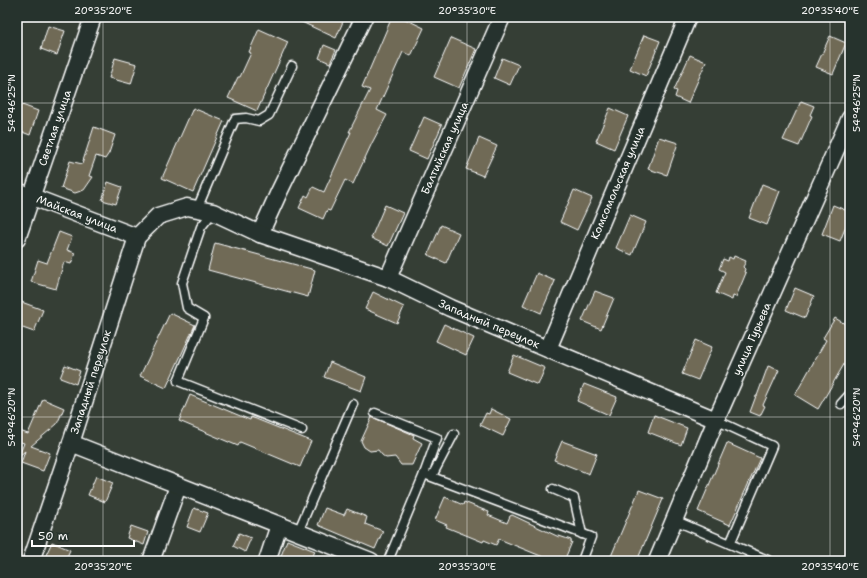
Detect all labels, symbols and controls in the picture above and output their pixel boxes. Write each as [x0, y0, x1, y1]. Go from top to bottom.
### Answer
text: 20°35'20"E [74, 4, 132, 17]
text: 20°35'30"E [438, 4, 496, 17]
text: 20°35'40"E [801, 4, 859, 17]
text: 54°46'25"N [5, 74, 18, 132]
text: 54°46'25"N [850, 74, 863, 132]
street label: Светлая улица [35, 88, 75, 168]
street label: Балтийская улица [418, 99, 472, 197]
street label: Комсомольская улица [587, 124, 649, 242]
street label: Майская улица [34, 192, 120, 236]
street label: Западный переулок [436, 296, 542, 352]
street label: улица Гурьева [729, 300, 775, 378]
street label: Западный переулок [67, 328, 115, 436]
text: 54°46'20"N [5, 388, 18, 446]
text: 54°46'20"N [850, 388, 863, 446]
scale bar [32, 522, 134, 548]
text: 50 m [38, 528, 68, 544]
text: 20°35'20"E [74, 560, 132, 573]
text: 20°35'30"E [438, 560, 496, 573]
text: 20°35'40"E [801, 560, 859, 573]

